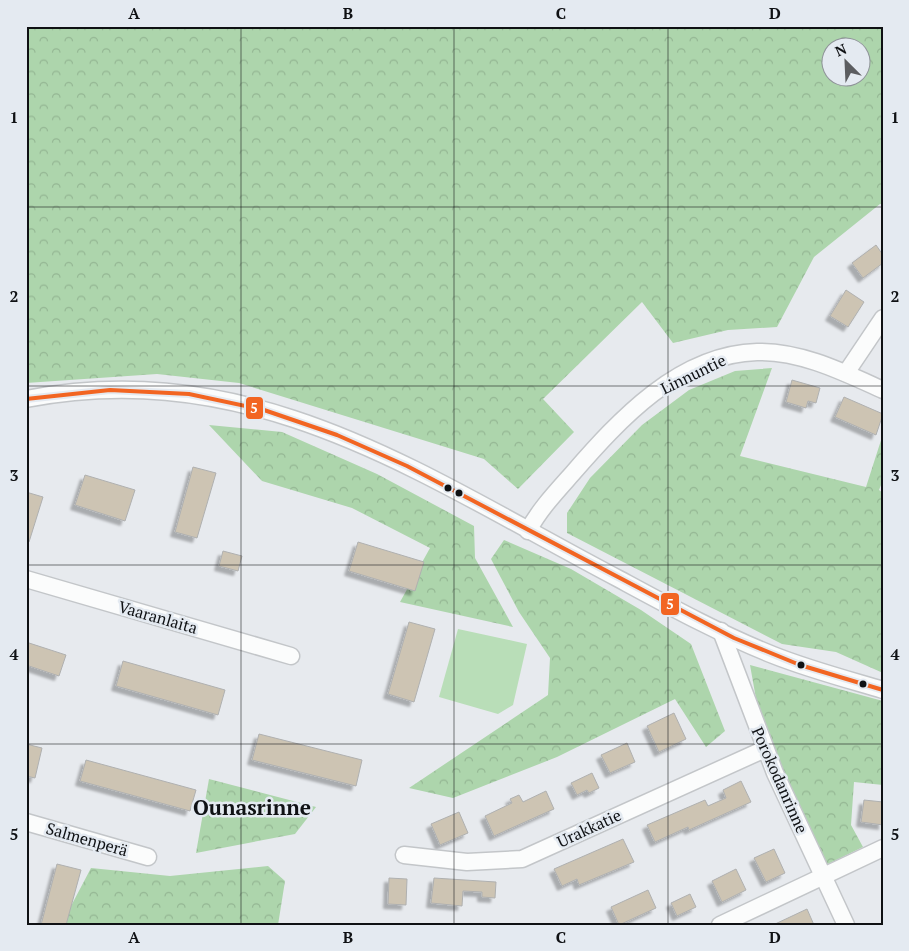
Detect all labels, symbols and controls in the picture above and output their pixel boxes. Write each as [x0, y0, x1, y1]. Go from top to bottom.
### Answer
text: A [128, 2, 140, 24]
text: B [343, 2, 353, 24]
text: C [556, 2, 566, 24]
text: D [769, 2, 781, 24]
north arrow [822, 38, 872, 88]
text: N [832, 39, 850, 61]
text: 1 [9, 106, 19, 128]
text: 1 [890, 106, 900, 128]
text: 2 [9, 285, 19, 307]
text: 2 [890, 285, 900, 307]
street label: Linnuntie [657, 349, 729, 399]
line badge: 5 [245, 396, 264, 420]
text: 5 [250, 398, 258, 417]
text: 3 [9, 464, 19, 486]
text: 3 [890, 464, 900, 486]
unlabelled marker [443, 483, 453, 493]
unlabelled marker [454, 488, 464, 498]
line badge: 5 [660, 592, 680, 616]
text: 5 [666, 594, 674, 613]
street label: Vaaranlaita [116, 595, 200, 639]
text: 4 [9, 643, 19, 665]
text: 4 [890, 643, 900, 665]
unlabelled marker [796, 660, 806, 670]
unlabelled marker [858, 679, 868, 689]
street label: Porokodanrinne [747, 723, 813, 837]
district label: Ounasrinne [193, 793, 311, 821]
street label: Urakkatie [553, 804, 625, 852]
street label: Salmenperä [44, 817, 130, 861]
text: 5 [9, 823, 19, 845]
text: 5 [890, 823, 900, 845]
text: A [128, 926, 140, 948]
text: B [343, 926, 353, 948]
text: C [556, 926, 566, 948]
text: D [769, 926, 781, 948]

